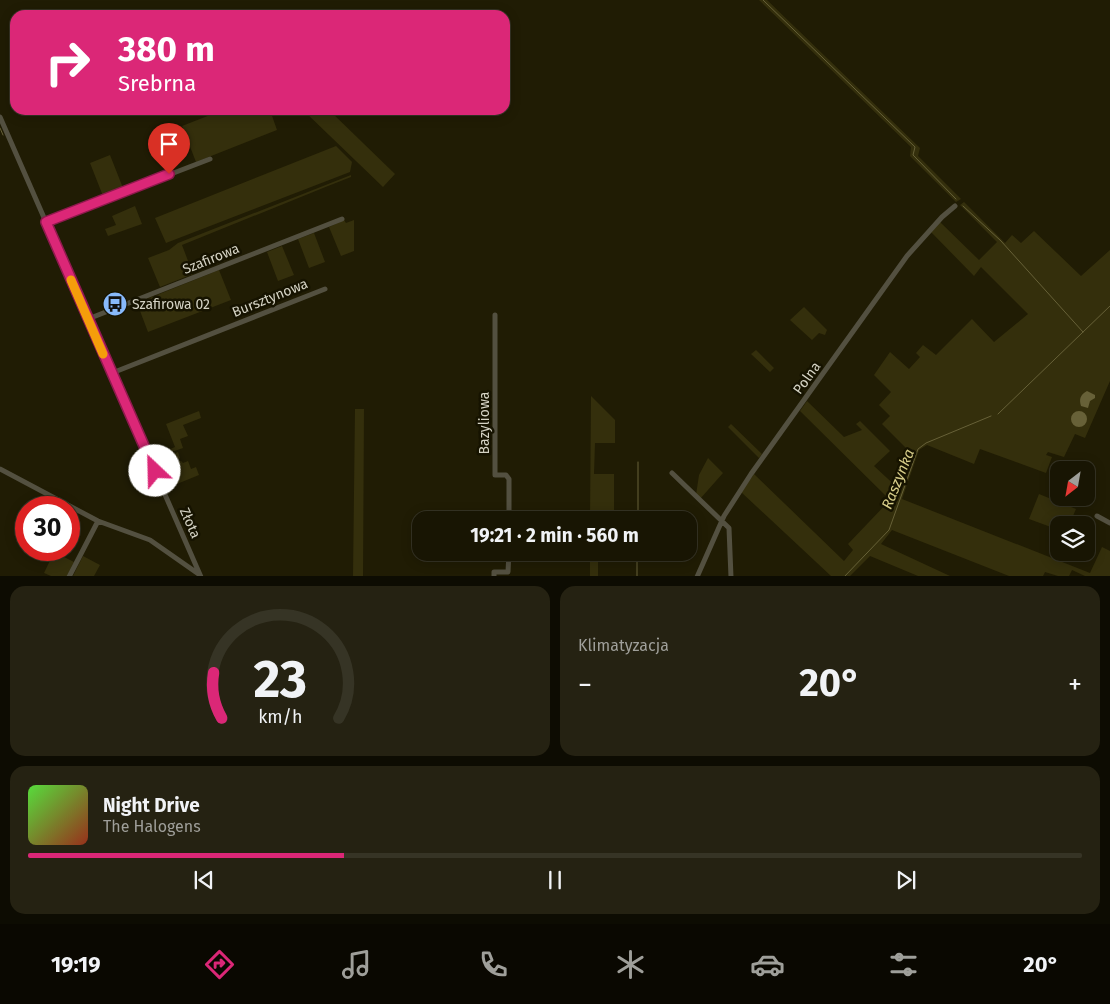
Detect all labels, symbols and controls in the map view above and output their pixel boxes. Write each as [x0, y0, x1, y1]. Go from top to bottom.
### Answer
text: 380 m [118, 28, 215, 70]
icon: right [35, 30, 100, 95]
text: Srebrna [118, 70, 196, 97]
pin [148, 123, 190, 174]
icon: arrive [155, 130, 183, 158]
street label: Szafirowa [180, 240, 242, 278]
street label: Bursztynowa [230, 275, 310, 321]
bus stop icon: Szafirowa 02 [102, 291, 128, 317]
place label: Szafirowa 02 [132, 296, 210, 313]
street label: Polna [790, 359, 824, 397]
street label: Bazyliowa [476, 392, 493, 454]
position arrow [128, 444, 180, 496]
water label: Raszynka [878, 446, 918, 512]
north arrow [1050, 461, 1095, 506]
map controls [1050, 461, 1095, 561]
speed limit sign: 30 [15, 496, 80, 561]
street label: Złota [176, 505, 204, 541]
button: layers [1050, 516, 1095, 561]
text: 19:21 · 2 min · 560 m [470, 524, 639, 547]
text: Klimatyzacja [578, 636, 669, 655]
text: 23 [253, 648, 307, 711]
text: 20° [799, 660, 861, 706]
text: − [578, 668, 592, 701]
text: + [1068, 668, 1082, 701]
text: km/h [258, 706, 302, 728]
text: Night Drive [103, 794, 200, 817]
text: The Halogens [103, 817, 201, 836]
icon: previous [190, 866, 218, 894]
icon: pause [541, 866, 569, 894]
icon: next [892, 866, 920, 894]
icon: directions [202, 947, 237, 982]
icon: music [339, 947, 374, 982]
icon: phone [476, 947, 511, 982]
icon: climate [613, 947, 648, 982]
icon: car [750, 947, 785, 982]
icon: filters [886, 947, 921, 982]
text: 19:19 [51, 951, 101, 978]
text: 20° [1023, 951, 1059, 978]

